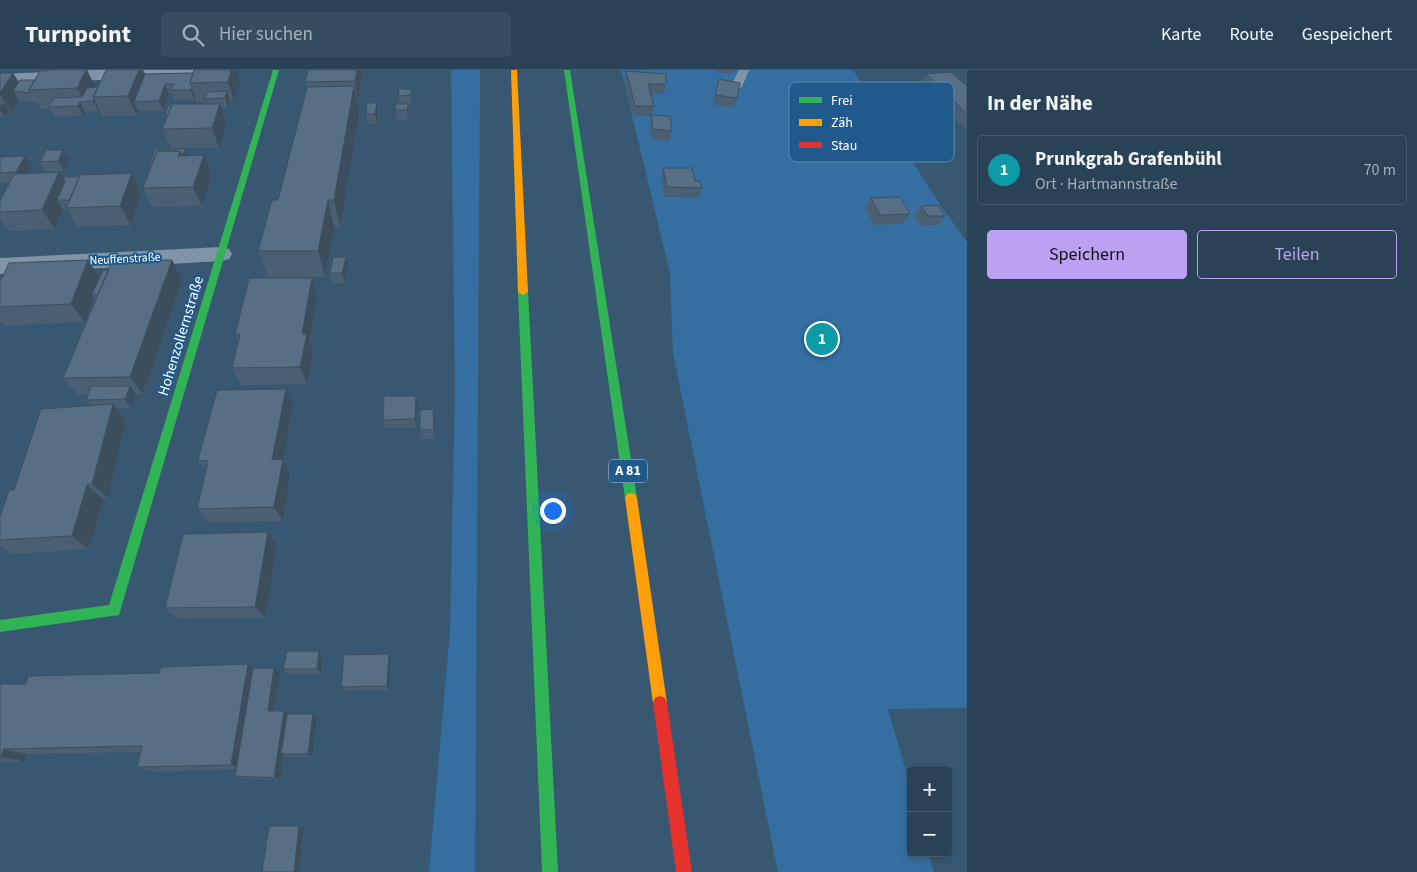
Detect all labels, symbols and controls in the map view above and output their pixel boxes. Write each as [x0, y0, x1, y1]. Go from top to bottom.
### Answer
search box [161, 12, 511, 57]
text: Turnpoint [25, 17, 131, 52]
icon: search [179, 21, 207, 49]
text: Hier suchen [219, 21, 313, 48]
text: Karte [1161, 22, 1201, 47]
text: Route [1229, 22, 1274, 47]
text: Gespeichert [1302, 22, 1392, 47]
legend [789, 82, 954, 162]
text: In der Nähe [987, 88, 1093, 118]
text: Frei [831, 91, 853, 111]
text: Zäh [831, 113, 853, 133]
text: Stau [831, 136, 857, 156]
text: Prunkgrab Grafenbühl [1035, 146, 1222, 173]
text: 1 [1000, 159, 1008, 181]
text: 70 m [1364, 159, 1396, 181]
text: Ort · Hartmannstraße [1035, 173, 1177, 195]
button: Speichern [987, 230, 1187, 279]
button: Teilen [1197, 230, 1397, 279]
street label: Neuffenstraße [89, 249, 161, 269]
street label: Hohenzollernstraße [153, 274, 209, 398]
pin: 1 [806, 320, 838, 358]
road number: A 81 [609, 460, 647, 482]
your location [540, 498, 566, 524]
map controls [907, 767, 952, 857]
button: + [907, 767, 952, 812]
button: − [907, 812, 952, 857]

